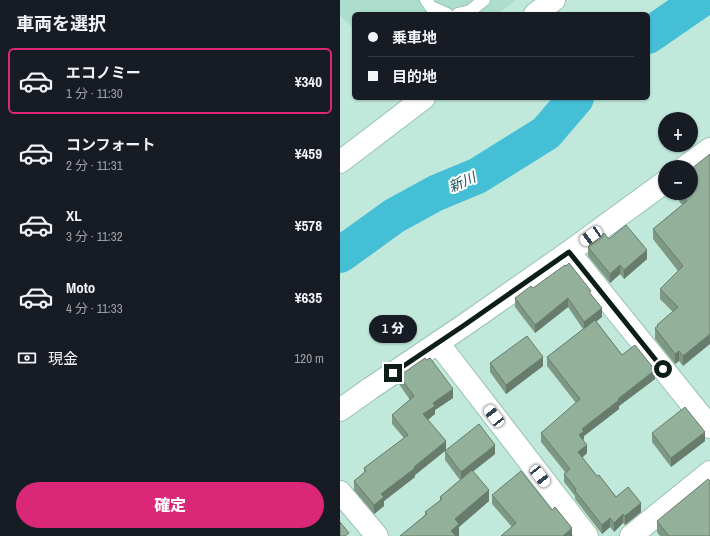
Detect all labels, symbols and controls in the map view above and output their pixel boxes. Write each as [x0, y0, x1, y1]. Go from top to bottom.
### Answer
text: 車両を選択 [16, 11, 106, 36]
text: 乗車地 [392, 27, 437, 48]
text: エコノミー [66, 62, 141, 83]
icon: car [18, 63, 54, 99]
text: 目的地 [392, 66, 437, 87]
text: ¥340 [295, 71, 322, 92]
text: 1 分 · 11:30 [66, 85, 123, 102]
map controls [658, 112, 698, 200]
button: + [658, 112, 698, 152]
text: コンフォート [66, 134, 156, 155]
icon: car [18, 135, 54, 171]
text: ¥459 [295, 143, 322, 164]
text: 2 分 · 11:31 [66, 157, 123, 174]
button: − [658, 160, 698, 200]
water label: 新川 [446, 167, 480, 196]
text: XL [66, 205, 82, 226]
icon: car [18, 207, 54, 243]
text: ¥578 [295, 215, 322, 236]
car [578, 224, 604, 248]
text: 3 分 · 11:32 [66, 228, 123, 245]
text: Moto [66, 277, 95, 298]
icon: car [18, 279, 54, 315]
text: ¥635 [295, 287, 322, 308]
text: 4 分 · 11:33 [66, 300, 123, 317]
callout: 1 分 [369, 315, 417, 343]
text: 1 分 [382, 320, 404, 337]
icon: cash [16, 347, 38, 369]
text: 現金 [48, 348, 78, 369]
text: 120 m [294, 350, 324, 367]
route start [654, 360, 672, 378]
route end [384, 364, 402, 382]
car [482, 403, 506, 429]
car [528, 463, 552, 489]
button: 確定 [16, 482, 324, 528]

